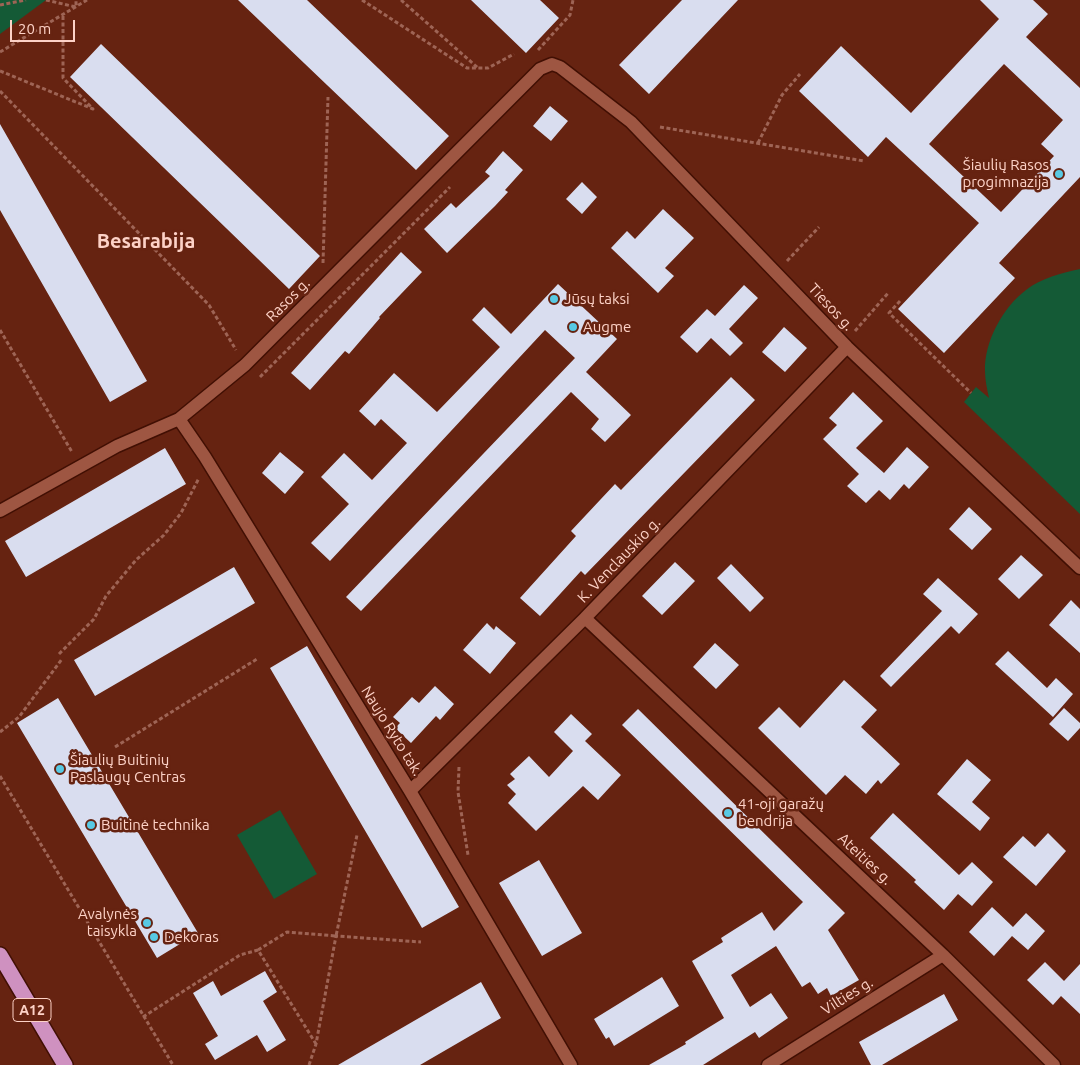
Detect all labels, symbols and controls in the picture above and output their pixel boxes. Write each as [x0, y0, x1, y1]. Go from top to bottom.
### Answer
scale bar [12, 10, 78, 42]
text: 20 m [18, 20, 51, 37]
place label: Šiaulių Rasos progimnazija [962, 156, 1049, 191]
marker: Šiaulių Rasos progimnazija [1053, 168, 1065, 180]
district label: Besarabija [97, 229, 195, 253]
street label: Rasos g. [262, 274, 314, 326]
street label: Tiesos g. [805, 280, 857, 334]
place label: Jūsų taksi [564, 290, 630, 308]
marker: Jūsų taksi [548, 293, 560, 305]
place label: Augme [583, 318, 631, 336]
marker: Augme [567, 321, 579, 333]
street label: K. Venclauskio g. [574, 514, 664, 606]
street label: Naujo Ryto tak. [357, 683, 427, 779]
place label: Šiaulių Buitinių Paslaugų Centras [70, 751, 186, 786]
marker: Šiaulių Buitinių Paslaugų Centras [54, 763, 66, 775]
place label: 41-oji garažų bendrija [738, 795, 824, 830]
marker: 41-oji garažų bendrija [722, 807, 734, 819]
place label: Buitinė technika [101, 816, 210, 834]
marker: Buitinė technika [85, 819, 97, 831]
street label: Ateities g. [834, 829, 896, 889]
place label: Avalynės taisykla [78, 905, 137, 940]
marker: Avalynės taisykla [141, 917, 153, 929]
place label: Dekoras [164, 928, 219, 946]
marker: Dekoras [148, 931, 160, 943]
street label: Vilties g. [818, 973, 876, 1019]
road number: A12 [13, 998, 51, 1022]

